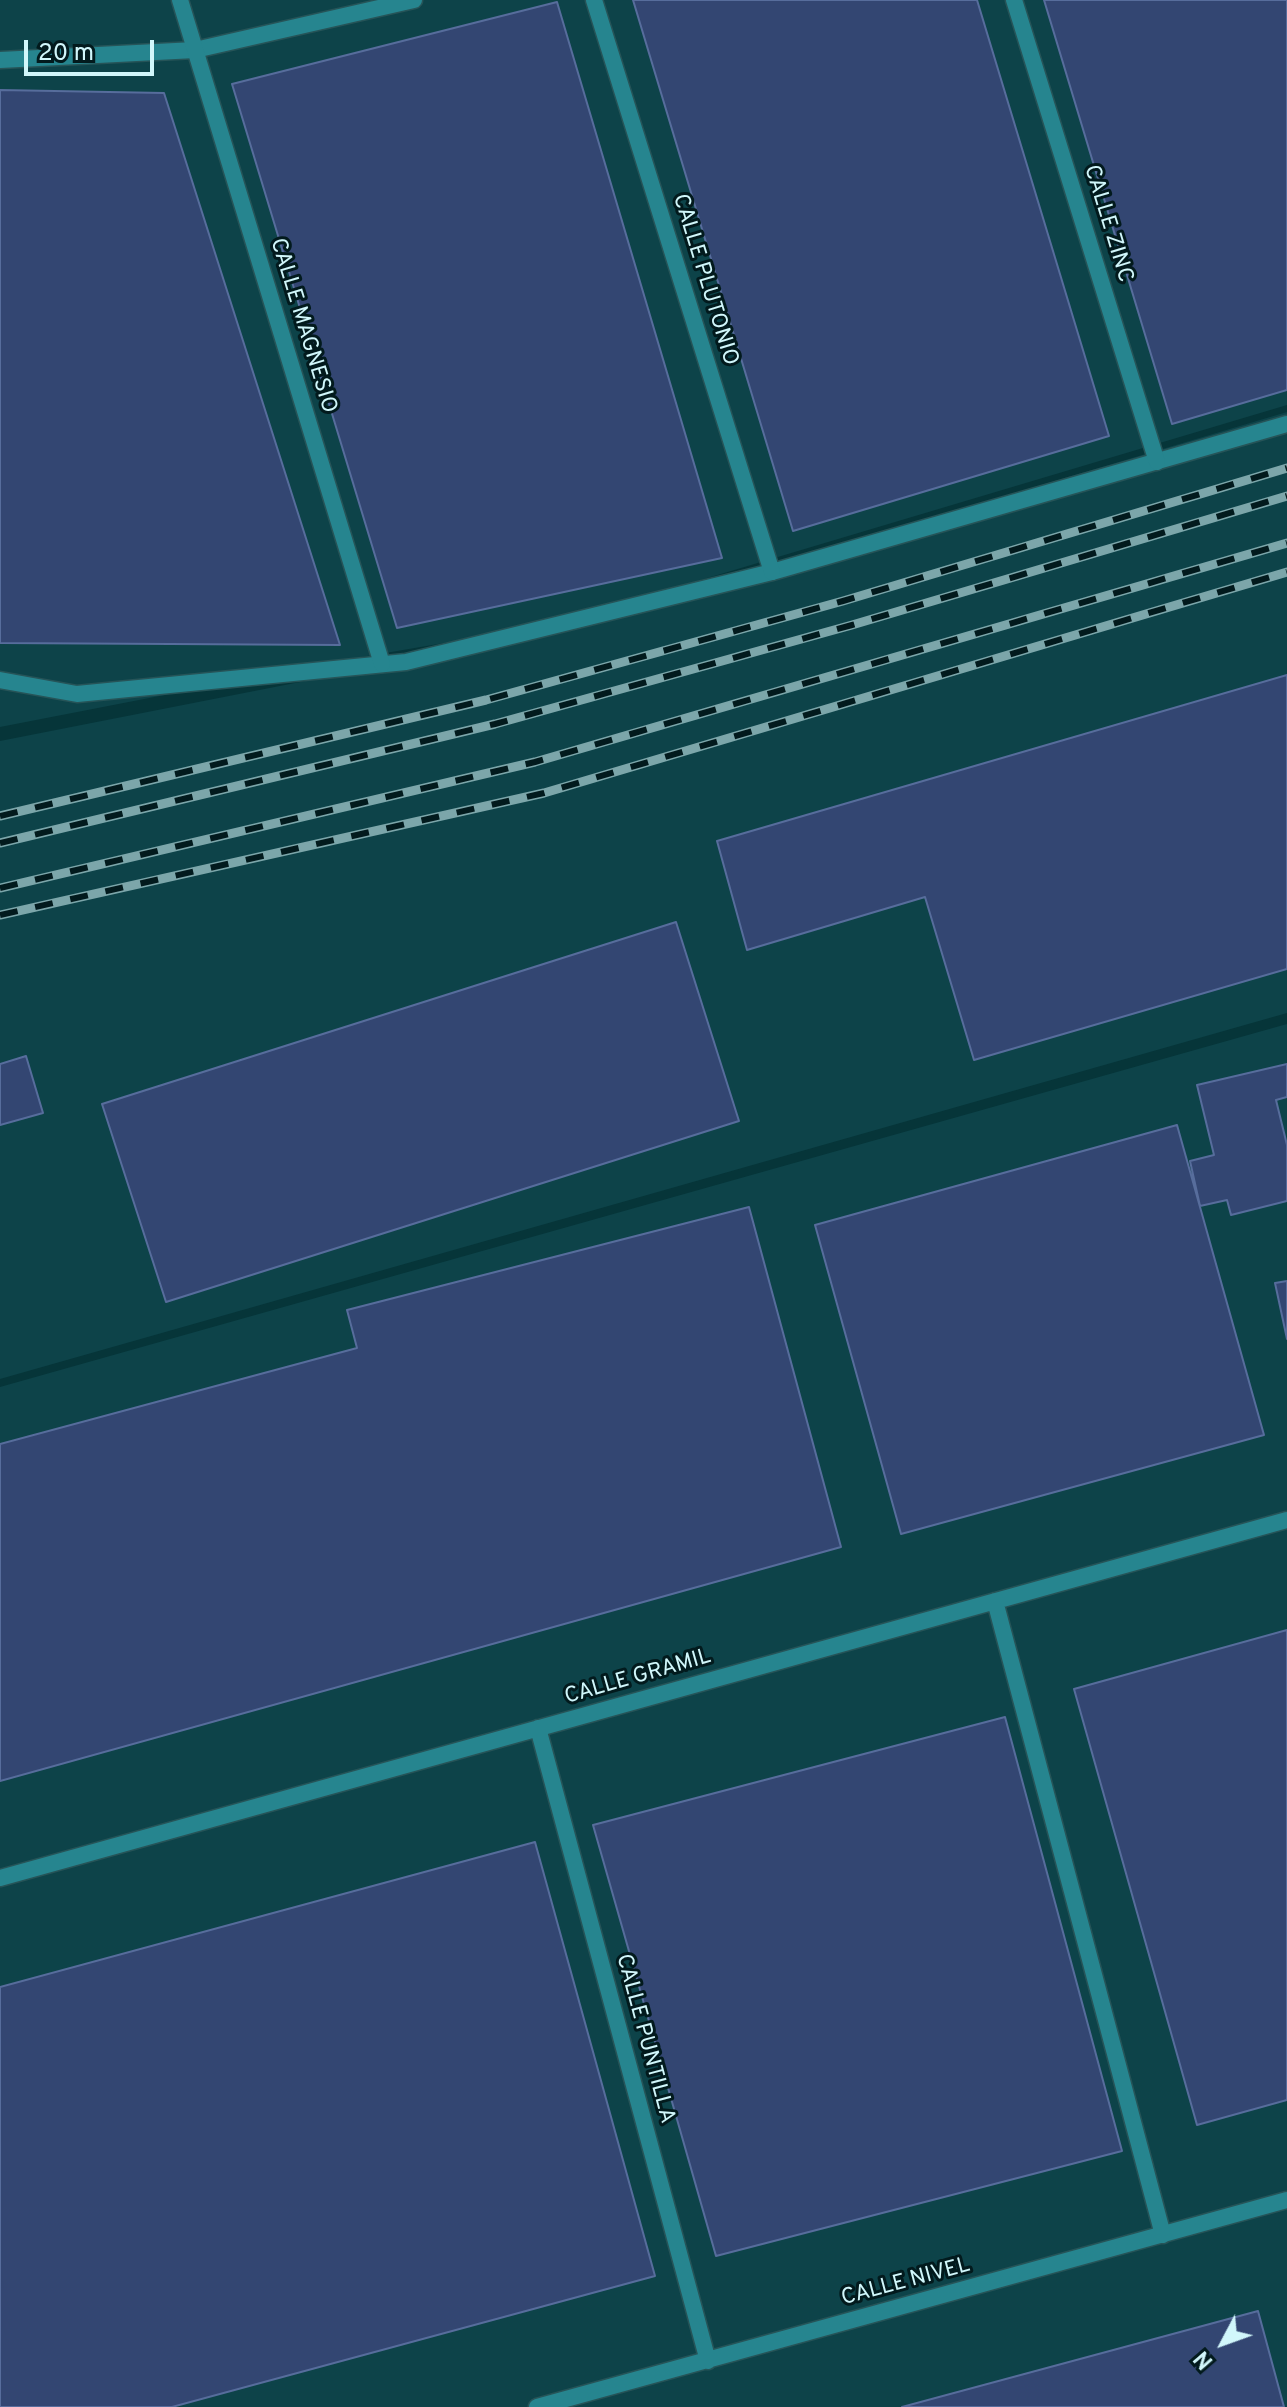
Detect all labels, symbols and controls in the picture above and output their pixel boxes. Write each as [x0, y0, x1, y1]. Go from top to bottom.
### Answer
scale bar [28, 24, 158, 74]
text: 20 m [38, 39, 94, 69]
street label: CALLE ZINC [1077, 162, 1137, 286]
street label: CALLE PLUTONIO [665, 191, 743, 369]
street label: CALLE MAGNESIO [263, 235, 341, 417]
street label: CALLE GRAMIL [562, 1645, 714, 1711]
street label: CALLE PUNTILLA [609, 1951, 679, 2127]
street label: CALLE NIVEL [839, 2253, 973, 2313]
north arrow [1183, 2303, 1263, 2383]
text: N [1189, 2344, 1220, 2374]

